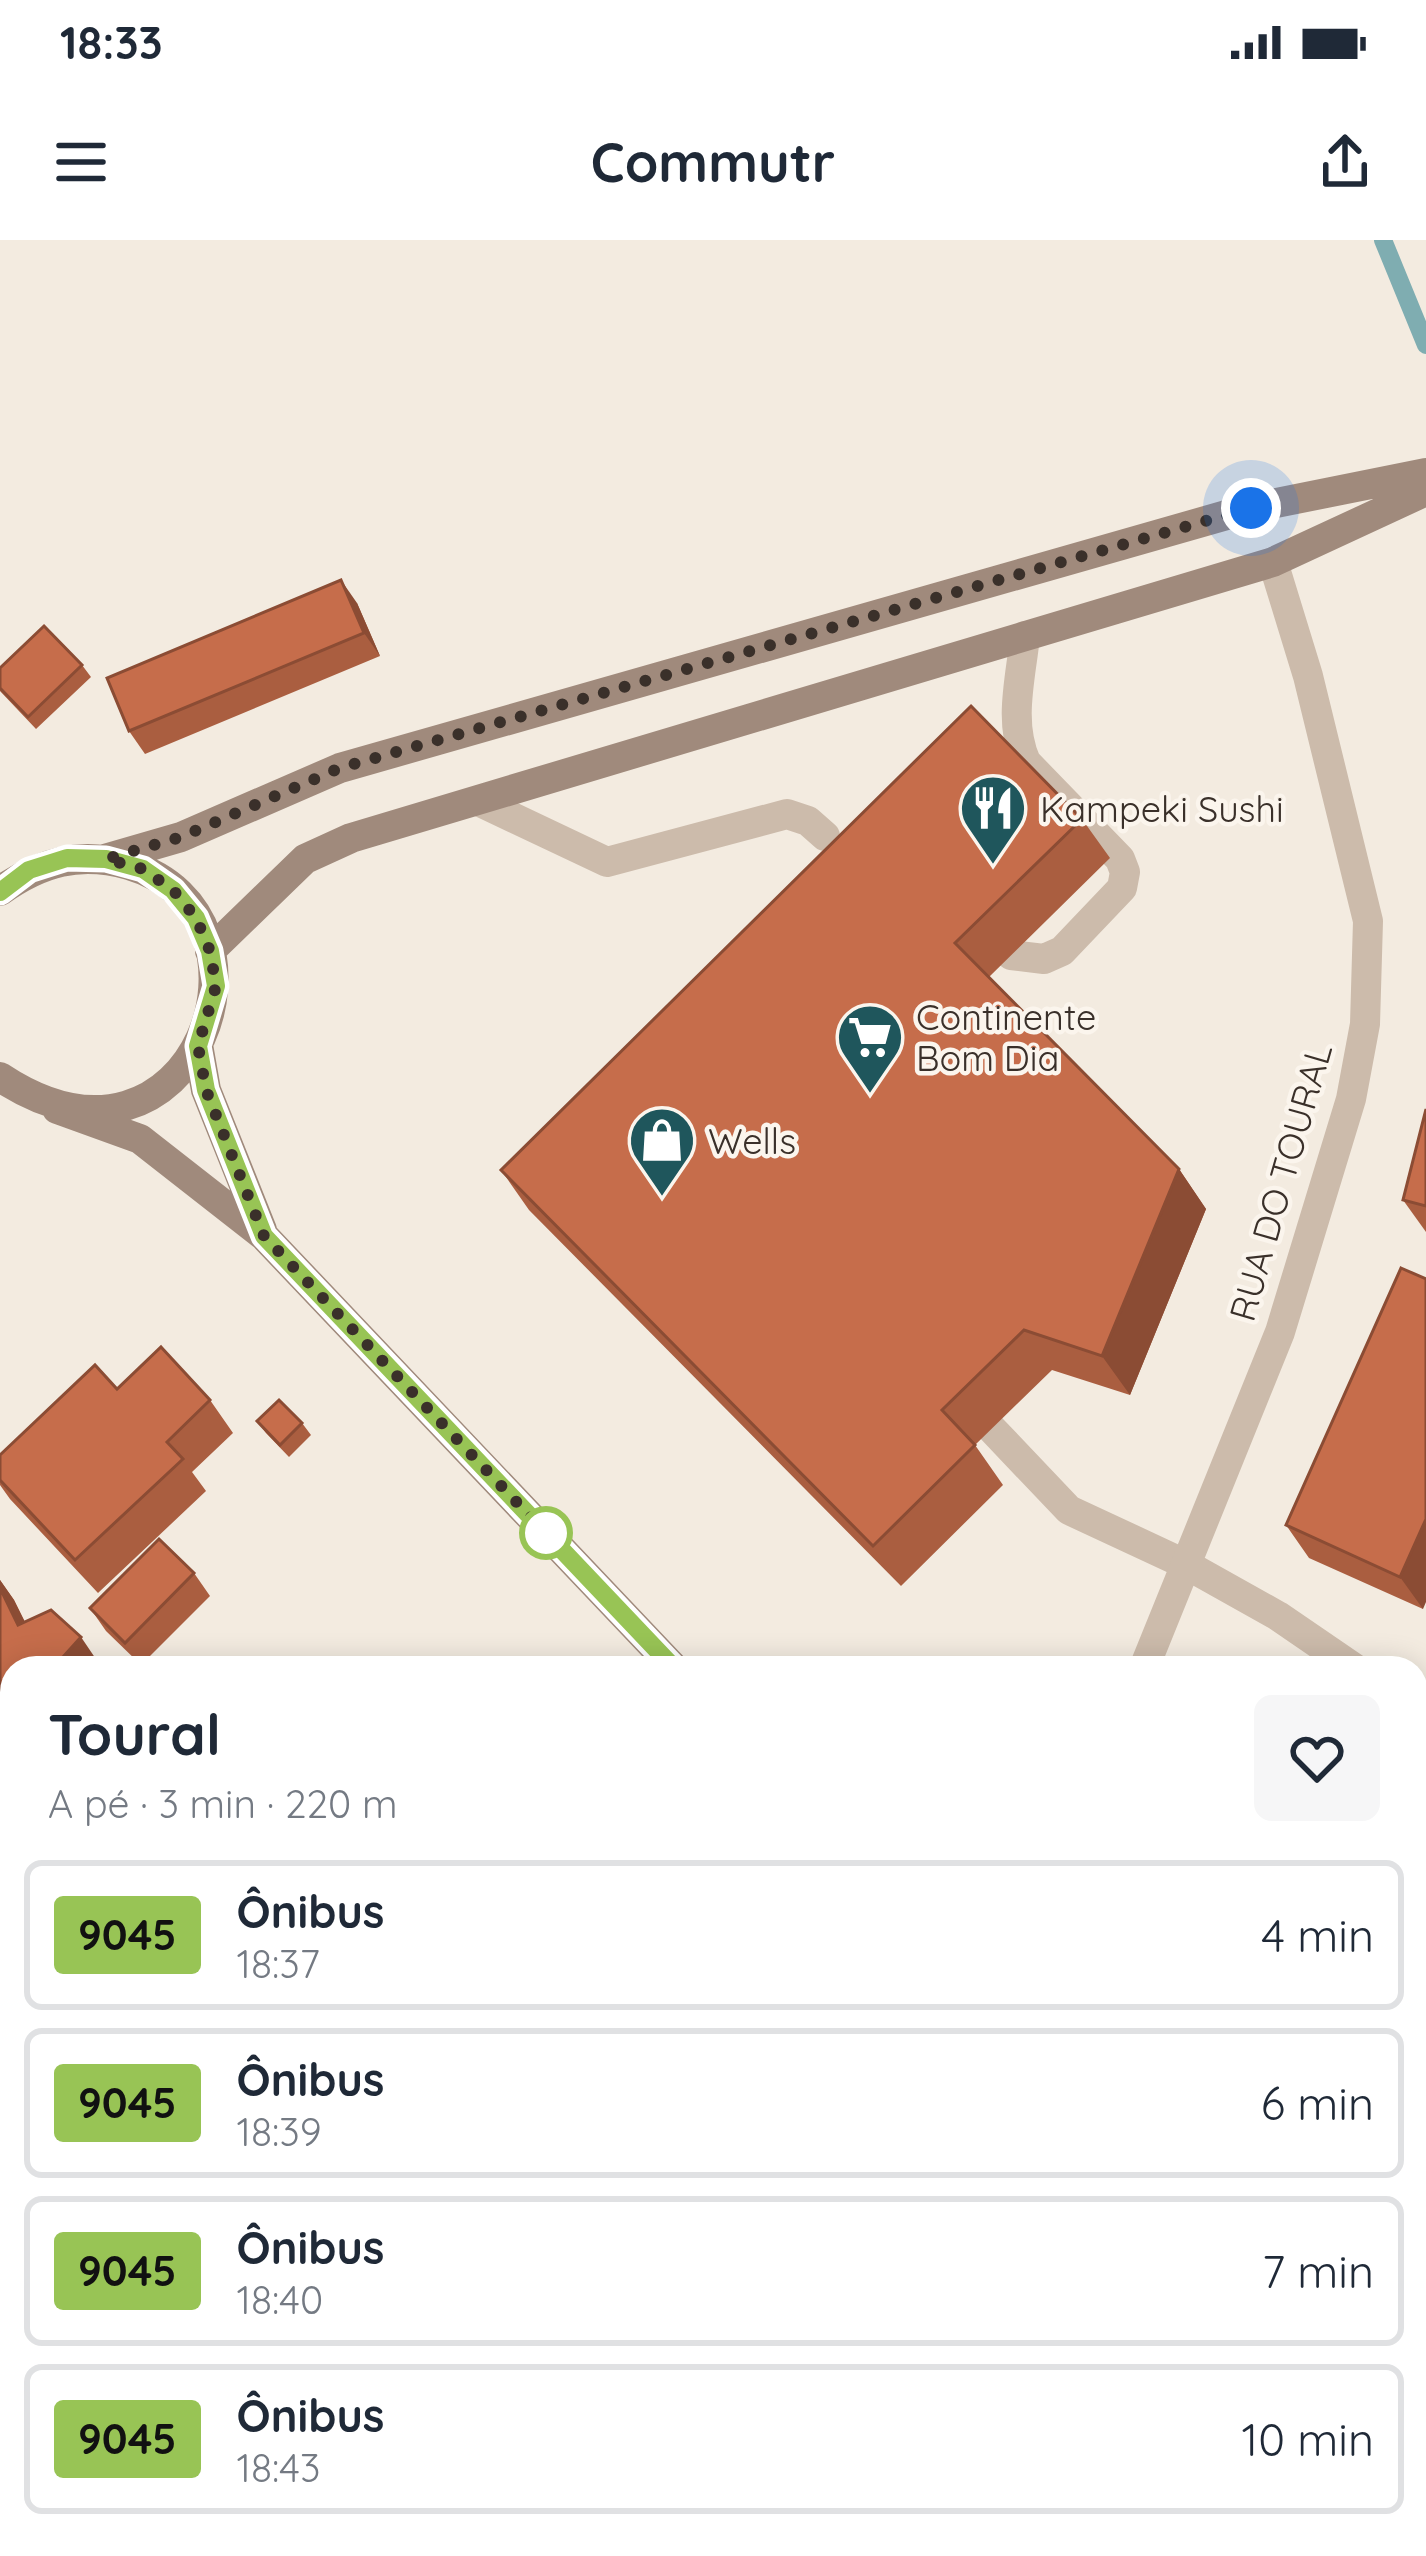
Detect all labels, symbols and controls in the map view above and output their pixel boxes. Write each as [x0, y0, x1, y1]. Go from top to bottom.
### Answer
text: 18:33 [60, 14, 163, 70]
text: Commutr [591, 128, 835, 196]
icon: menu [48, 129, 114, 195]
icon: share [1312, 129, 1378, 195]
your location [1221, 478, 1281, 538]
restaurant icon: Kampeki Sushi [958, 773, 1028, 867]
place label: Kampeki Sushi [1040, 786, 1284, 831]
place label: Continente Bom Dia [916, 994, 1096, 1080]
supermarket icon: Continente Bom Dia [835, 1002, 905, 1096]
street label: RUA DO TOURAL [1219, 1038, 1341, 1326]
shop icon: Wells [627, 1105, 697, 1199]
place label: Wells [708, 1118, 796, 1163]
unlabelled marker [521, 1508, 571, 1558]
button: heart [1254, 1695, 1380, 1821]
text: Toural [48, 1698, 221, 1769]
text: A pé · 3 min · 220 m [48, 1779, 398, 1828]
text: Ônibus [237, 1883, 385, 1939]
text: 4 min [1261, 1907, 1374, 1963]
text: 9045 [78, 1908, 177, 1961]
text: 18:37 [237, 1939, 320, 1988]
text: Ônibus [237, 2051, 385, 2107]
text: 6 min [1261, 2075, 1374, 2131]
text: 9045 [78, 2076, 177, 2129]
text: 18:39 [237, 2107, 322, 2156]
text: Ônibus [237, 2219, 385, 2275]
text: 7 min [1262, 2243, 1374, 2299]
text: 9045 [78, 2244, 177, 2297]
text: 18:40 [237, 2275, 323, 2324]
text: Ônibus [237, 2387, 385, 2443]
text: 10 min [1242, 2411, 1374, 2467]
text: 9045 [78, 2412, 177, 2465]
text: 18:43 [237, 2443, 320, 2492]

